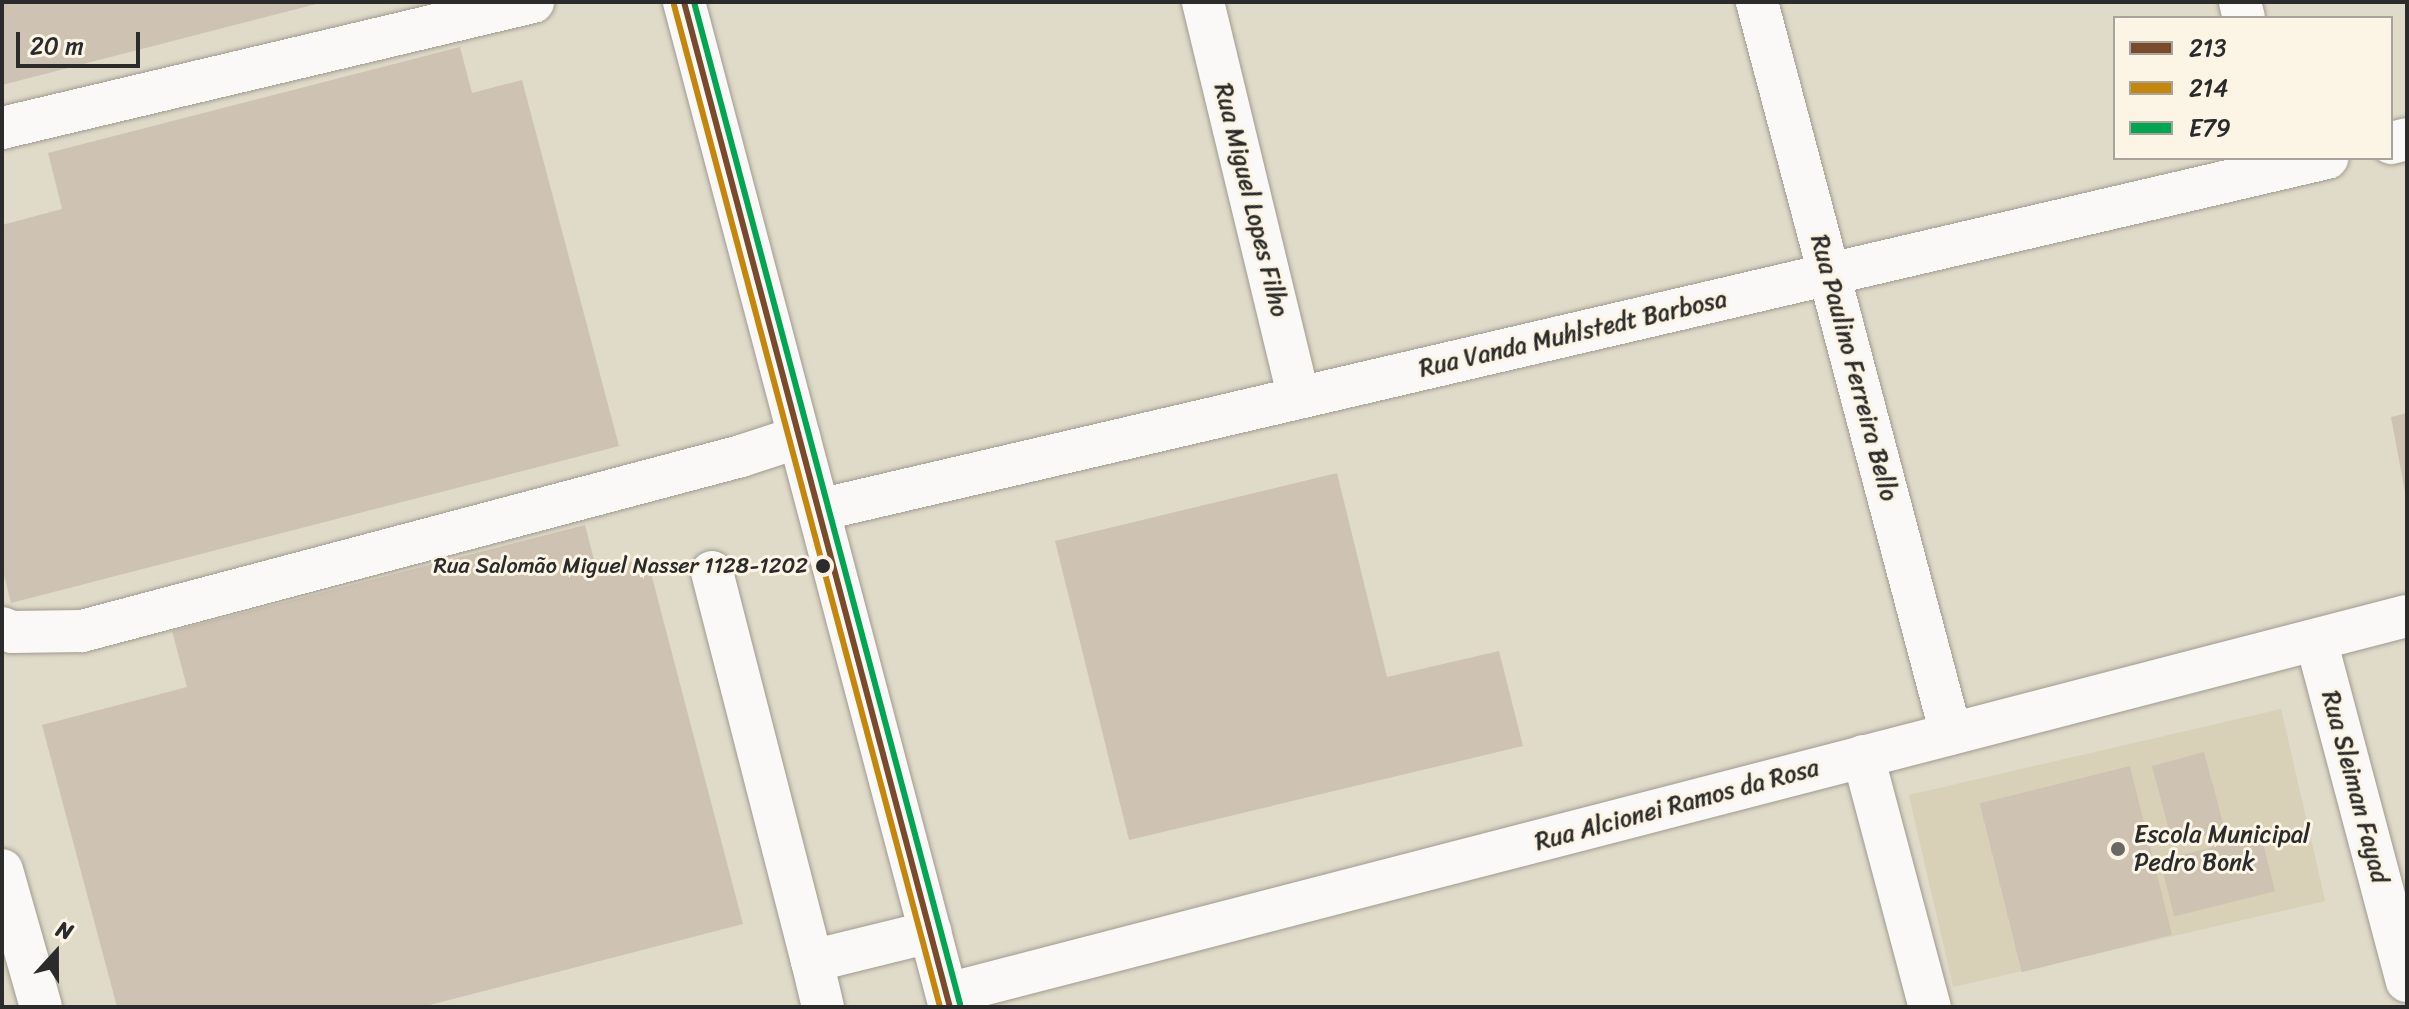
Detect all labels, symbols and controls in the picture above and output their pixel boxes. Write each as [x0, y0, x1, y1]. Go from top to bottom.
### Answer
scale bar [20, 16, 144, 66]
legend [2113, 16, 2393, 160]
text: 20 m [30, 25, 84, 67]
text: 213 [2189, 27, 2226, 69]
text: 214 [2189, 67, 2228, 109]
street label: Rua Miguel Lopes Filho [1208, 81, 1294, 319]
text: E79 [2189, 107, 2231, 149]
street label: Rua Paulino Ferreira Bello [1804, 231, 1904, 505]
street label: Rua Vanda Muhlstedt Barbosa [1418, 285, 1728, 383]
place label: Rua Salomão Miguel Nasser 1128-1202 [433, 553, 808, 579]
marker: Rua Salomão Miguel Nasser 1128-1202 [815, 558, 831, 574]
street label: Rua Sleiman Fayad [2315, 687, 2395, 887]
street label: Rua Alcionei Ramos da Rosa [1532, 753, 1822, 857]
place label: Escola Municipal Pedro Bonk [2134, 821, 2310, 877]
marker: Escola Municipal Pedro Bonk [2109, 840, 2127, 858]
text: N [51, 909, 79, 951]
north arrow [16, 913, 96, 993]

